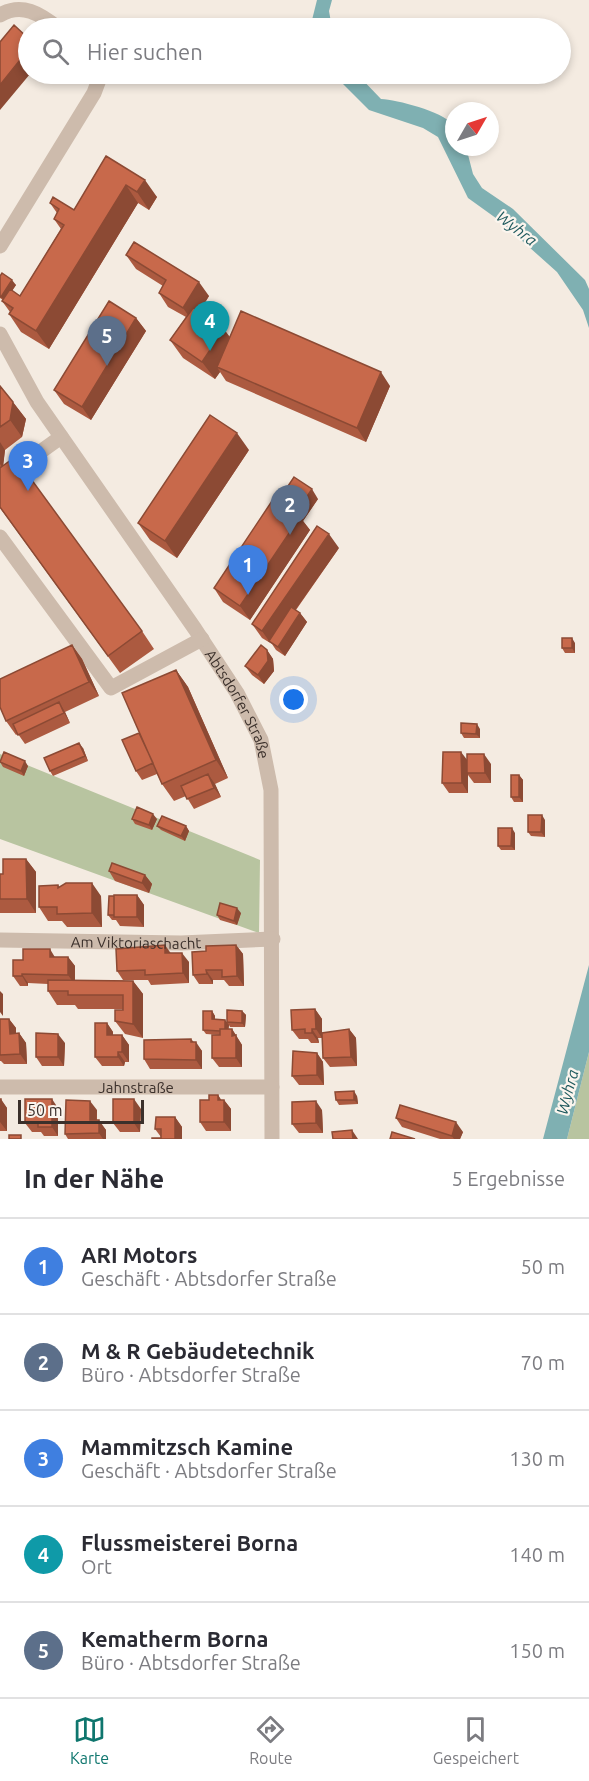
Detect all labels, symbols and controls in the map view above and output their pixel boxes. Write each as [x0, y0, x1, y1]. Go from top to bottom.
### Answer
search box [18, 18, 571, 84]
icon: search [39, 35, 72, 68]
text: Hier suchen [87, 39, 203, 64]
north arrow [445, 102, 499, 156]
water label: Wyhra [493, 207, 541, 249]
pin: 4 [190, 302, 230, 351]
pin: 5 [88, 316, 126, 366]
pin: 3 [9, 442, 48, 491]
pin: 2 [270, 486, 310, 535]
pin: 1 [228, 546, 268, 595]
street label: Abtsdorfer Straße [202, 646, 273, 760]
your location [279, 685, 308, 714]
street label: Am Viktoriaschacht [71, 933, 202, 952]
water label: Wyhra [552, 1067, 582, 1116]
street label: Jahnstraße [98, 1079, 174, 1096]
scale bar [18, 1097, 144, 1124]
text: 50 m [27, 1101, 63, 1119]
text: In der Nähe [24, 1164, 164, 1193]
text: 5 Ergebnisse [451, 1167, 565, 1190]
text: ARI Motors [81, 1242, 197, 1267]
text: 1 [38, 1255, 49, 1278]
text: 50 m [521, 1255, 565, 1278]
text: Geschäft · Abtsdorfer Straße [81, 1267, 337, 1290]
text: M & R Gebäudetechnik [81, 1338, 314, 1363]
text: 2 [38, 1351, 49, 1374]
text: 70 m [521, 1351, 565, 1374]
text: Büro · Abtsdorfer Straße [81, 1363, 301, 1386]
text: Mammitzsch Kamine [81, 1434, 293, 1459]
text: 3 [38, 1447, 49, 1470]
text: 130 m [509, 1447, 565, 1470]
text: Geschäft · Abtsdorfer Straße [81, 1459, 337, 1482]
text: Flussmeisterei Borna [81, 1530, 298, 1555]
text: 4 [38, 1543, 49, 1566]
text: 140 m [509, 1543, 565, 1566]
text: Ort [81, 1555, 112, 1578]
text: Kematherm Borna [81, 1626, 268, 1651]
text: 5 [38, 1639, 49, 1662]
text: 150 m [509, 1639, 565, 1662]
text: Büro · Abtsdorfer Straße [81, 1651, 301, 1674]
tab: Karte [70, 1713, 109, 1767]
tab: Route [249, 1713, 293, 1767]
tab: Gespeichert [433, 1713, 519, 1767]

